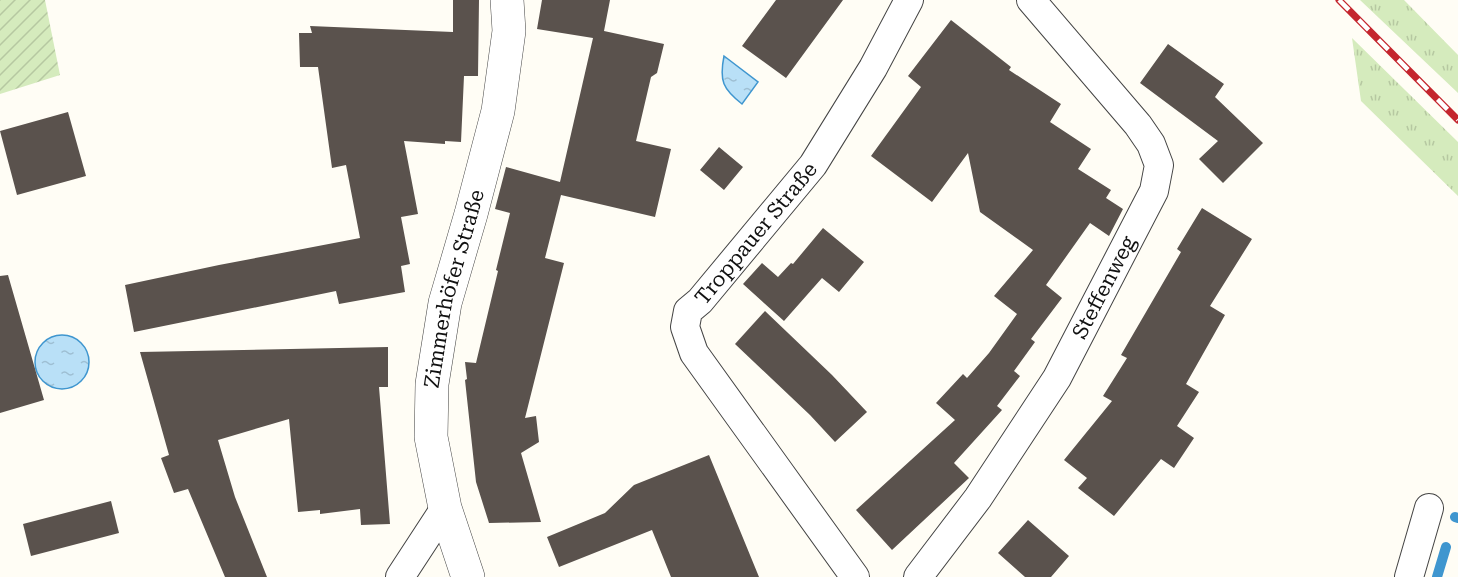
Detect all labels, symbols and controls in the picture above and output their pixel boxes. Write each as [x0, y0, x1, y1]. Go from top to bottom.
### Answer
street label: Troppauer Straße [690, 158, 822, 309]
street label: Zimmerhöfer Straße [420, 187, 489, 390]
street label: Steffenweg [1067, 232, 1141, 343]

